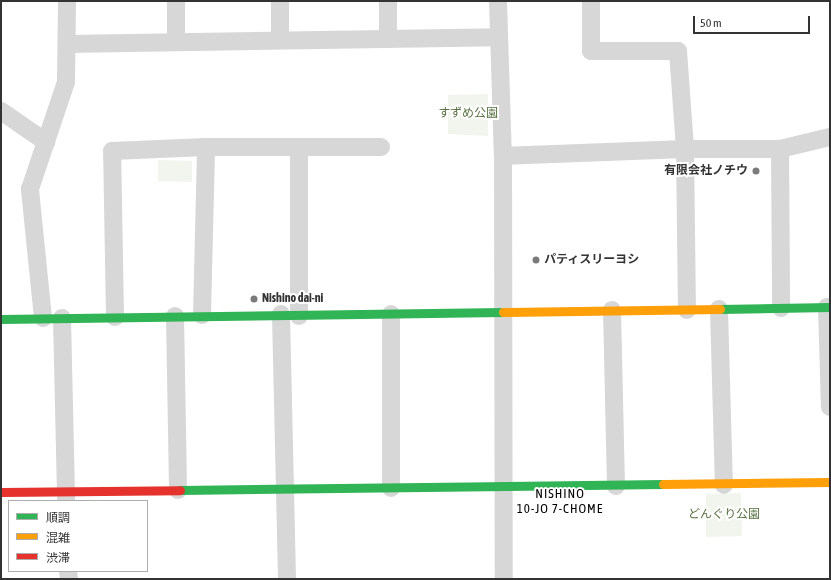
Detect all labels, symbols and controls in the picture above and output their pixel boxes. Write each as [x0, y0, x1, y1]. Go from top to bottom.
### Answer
scale bar [695, 8, 812, 34]
text: 50 m [700, 16, 722, 30]
park label: すずめ公園 [438, 107, 498, 121]
place label: 有限会社ノチウ [664, 164, 748, 178]
marker: 有限会社ノチウ [751, 166, 761, 176]
place label: パティスリーヨシ [544, 253, 640, 267]
marker: パティスリーヨシ [531, 255, 541, 265]
place label: Nishino dai-ni [262, 292, 323, 306]
marker: Nishino dai-ni [249, 294, 259, 304]
district label: NISHINO 10-JO 7-CHOME [517, 487, 603, 518]
legend [8, 500, 148, 572]
park label: どんぐり公園 [688, 508, 760, 522]
text: 順調 [46, 511, 70, 525]
text: 混雑 [46, 531, 70, 545]
text: 渋滞 [46, 551, 70, 565]

